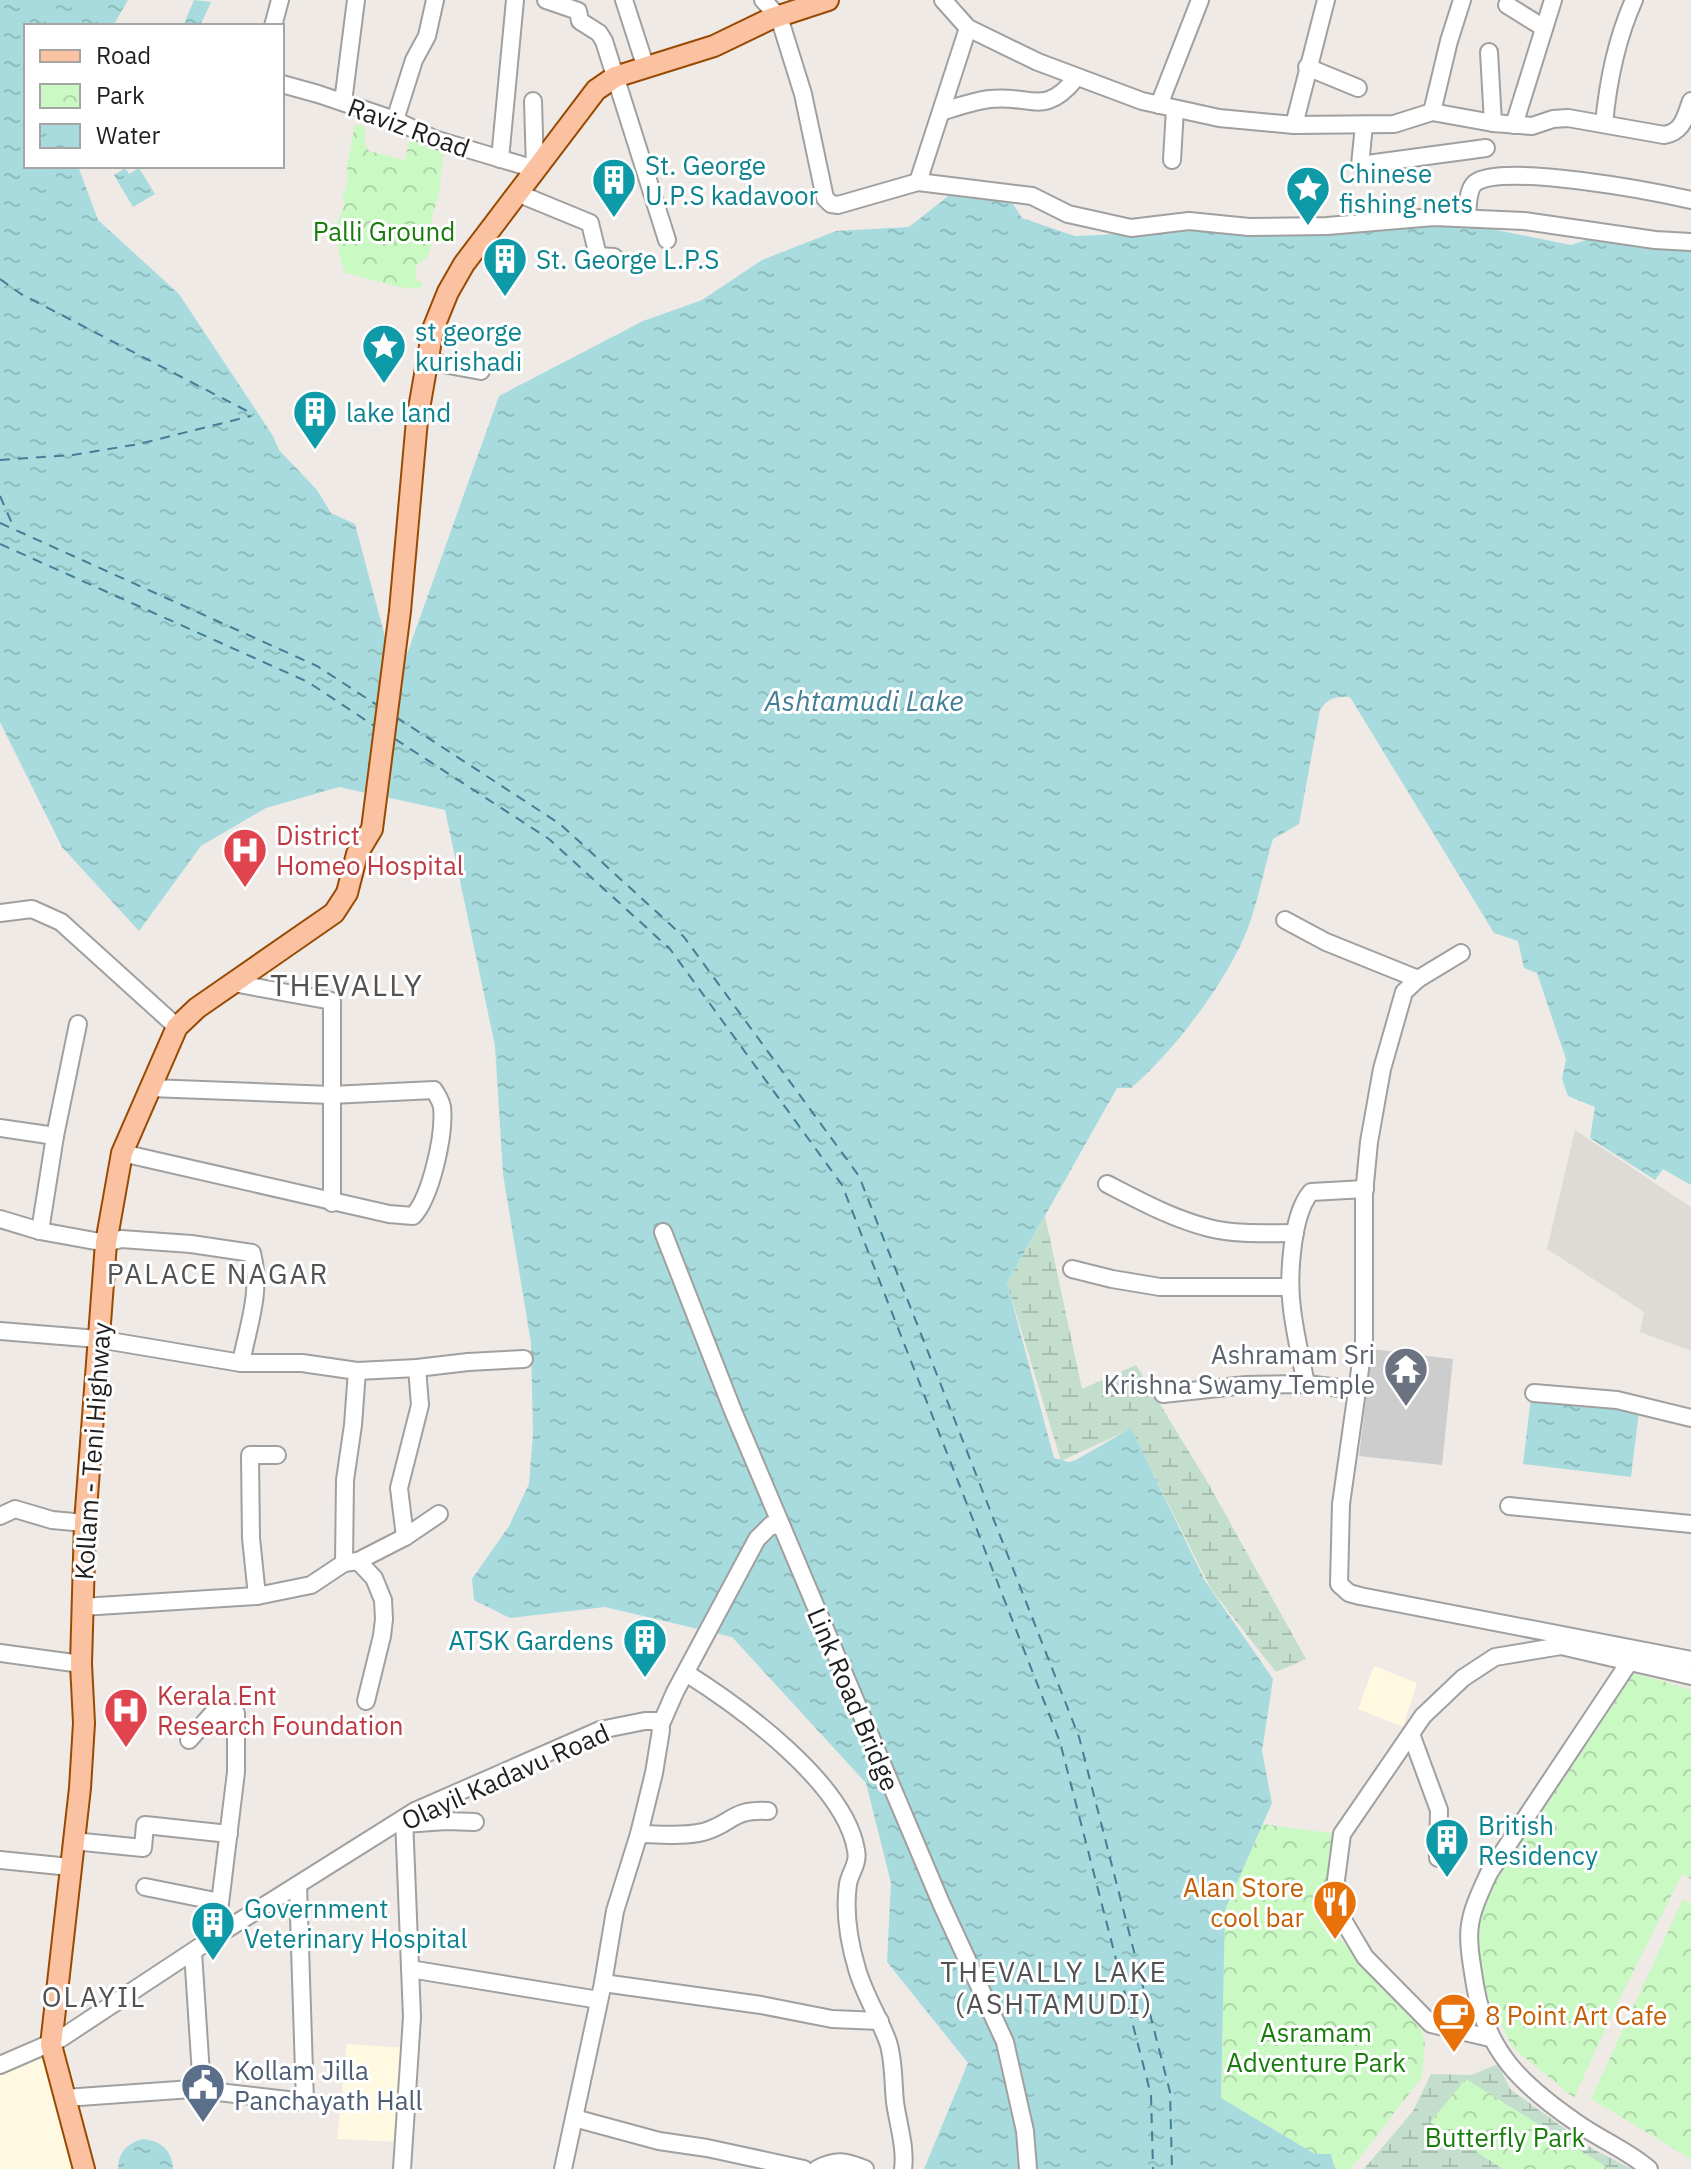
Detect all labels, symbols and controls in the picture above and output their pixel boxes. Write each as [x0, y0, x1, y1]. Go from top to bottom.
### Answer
legend [24, 24, 284, 168]
text: Road [96, 39, 151, 71]
text: Park [96, 79, 145, 111]
street label: Raviz Road [343, 89, 475, 165]
text: Water [96, 119, 160, 151]
place label: St. George U.P.S kadavoor [645, 148, 819, 212]
building icon: St. George U.P.S kadavoor [590, 156, 638, 219]
place label: Chinese fishing nets [1339, 156, 1473, 220]
place icon: Chinese fishing nets [1284, 164, 1332, 227]
park label: Palli Ground [313, 214, 455, 248]
building icon: St. George L.P.S [481, 235, 529, 298]
place label: St. George L.P.S [536, 242, 719, 276]
place label: st george kurishadi [415, 314, 522, 378]
place icon: st george kurishadi [360, 322, 408, 385]
building icon: lake land [291, 388, 339, 451]
place label: lake land [346, 395, 451, 429]
water label: Ashtamudi Lake [763, 682, 964, 719]
place label: District Homeo Hospital [276, 818, 464, 882]
hospital icon: District Homeo Hospital [221, 826, 269, 889]
district label: THEVALLY [270, 965, 424, 1004]
district label: PALACE NAGAR [107, 1255, 329, 1292]
street label: Kollam - Teni Highway [66, 1321, 118, 1581]
place label: Ashramam Sri Krishna Swamy Temple [1104, 1337, 1375, 1401]
temple icon: Ashramam Sri Krishna Swamy Temple [1382, 1345, 1430, 1408]
street label: Link Road Bridge [800, 1602, 908, 1796]
building icon: ATSK Gardens [621, 1616, 669, 1679]
place label: ATSK Gardens [449, 1623, 614, 1657]
place label: Kerala Ent Research Foundation [157, 1678, 404, 1742]
hospital icon: Kerala Ent Research Foundation [102, 1686, 150, 1749]
street label: Olayil Kadavu Road [396, 1715, 614, 1837]
place label: British Residency [1478, 1808, 1598, 1872]
building icon: British Residency [1423, 1816, 1471, 1879]
place label: Alan Store cool bar [1183, 1870, 1304, 1934]
restaurant icon: Alan Store cool bar [1311, 1878, 1359, 1941]
place label: Government Veterinary Hospital [244, 1891, 468, 1955]
building icon: Government Veterinary Hospital [189, 1899, 237, 1962]
district label: THEVALLY LAKE (ASHTAMUDI) [940, 1953, 1168, 2022]
district label: OLAYIL [42, 1978, 146, 2015]
cafe icon: 8 Point Art Cafe [1430, 1991, 1478, 2054]
place label: 8 Point Art Cafe [1485, 1998, 1667, 2032]
park label: Asramam Adventure Park [1226, 2015, 1406, 2079]
place label: Kollam Jilla Panchayath Hall [234, 2053, 423, 2117]
public building icon: Kollam Jilla Panchayath Hall [179, 2061, 227, 2124]
park label: Butterfly Park [1425, 2120, 1586, 2154]

